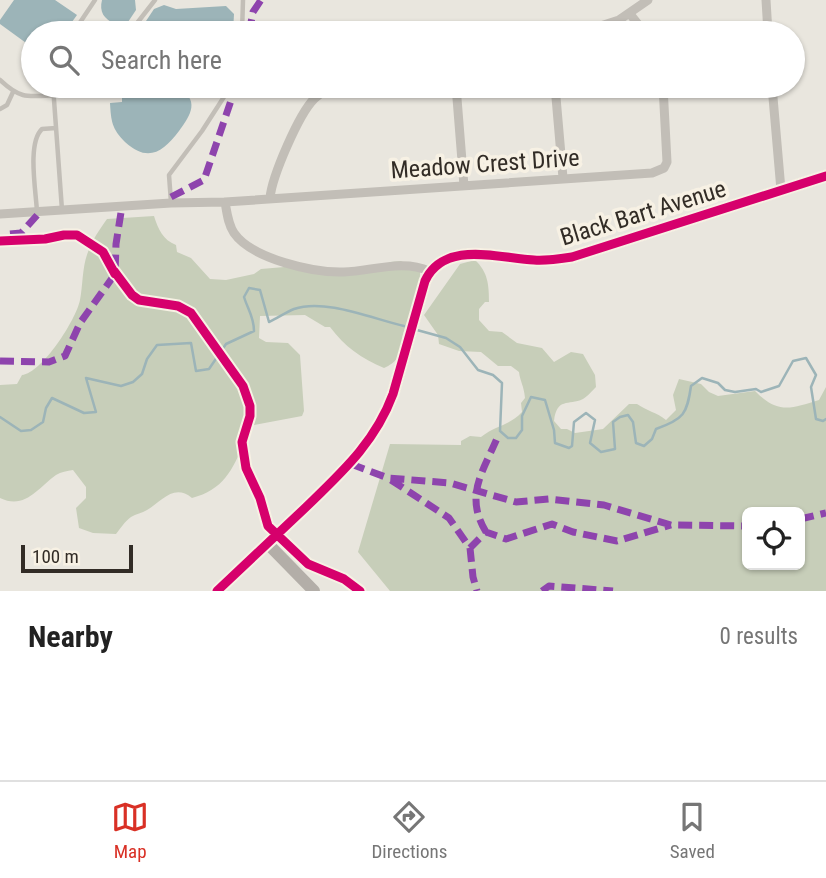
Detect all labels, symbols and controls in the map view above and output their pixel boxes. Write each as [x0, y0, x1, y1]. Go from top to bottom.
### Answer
search box [21, 21, 805, 98]
icon: search [45, 41, 83, 79]
text: Search here [101, 45, 222, 75]
street label: Meadow Crest Drive [390, 143, 580, 185]
street label: Black Bart Avenue [557, 175, 729, 251]
map controls [742, 507, 805, 570]
button: locate [742, 507, 805, 570]
scale bar [21, 542, 133, 574]
text: 100 m [32, 545, 79, 568]
text: Nearby [28, 619, 113, 654]
text: 0 results [720, 623, 798, 650]
tab: Map [111, 798, 149, 863]
tab: Directions [371, 798, 447, 863]
tab: Saved [670, 798, 715, 863]

